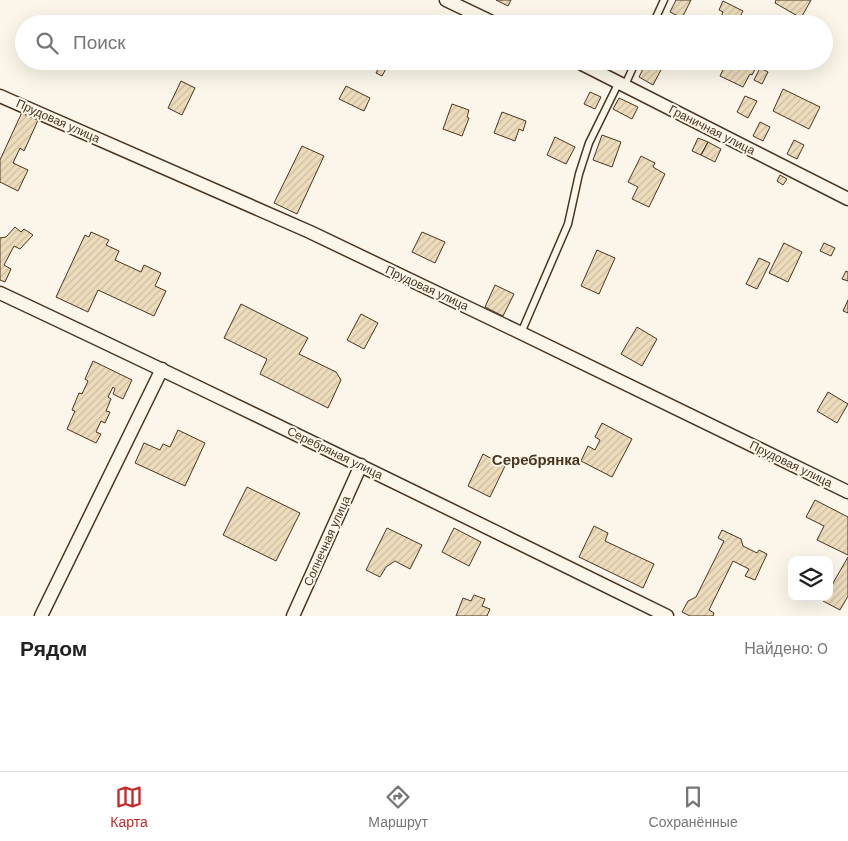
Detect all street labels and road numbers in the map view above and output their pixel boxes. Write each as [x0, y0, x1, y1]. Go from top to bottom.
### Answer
street label: Прудовая улица [14, 95, 103, 147]
street label: Граничная улица [666, 101, 758, 159]
street label: Прудовая улица [383, 262, 471, 314]
street label: Серебряная улица [285, 423, 386, 483]
street label: Прудовая улица [747, 437, 835, 491]
street label: Солнечная улица [300, 493, 354, 589]

